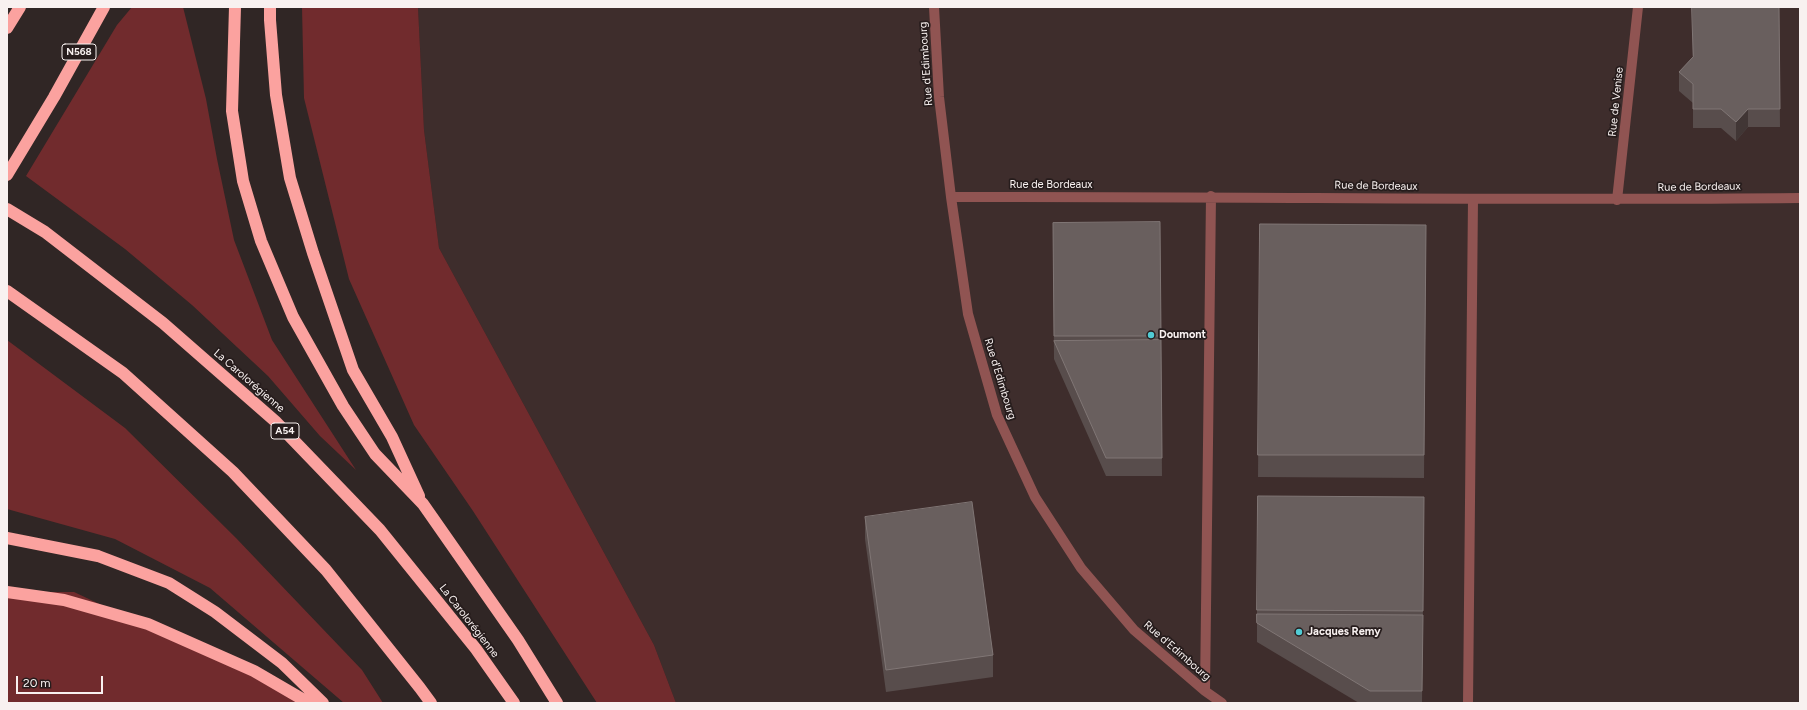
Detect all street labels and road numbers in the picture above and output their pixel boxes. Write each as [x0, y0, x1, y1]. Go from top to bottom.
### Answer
street label: Rue d'Edimbourg [916, 21, 936, 107]
road number: N568 [62, 44, 96, 60]
street label: Rue de Venise [1606, 67, 1626, 137]
street label: Rue de Bordeaux [1009, 178, 1093, 192]
street label: Rue de Bordeaux [1334, 179, 1418, 193]
street label: Rue de Bordeaux [1657, 180, 1741, 194]
street label: Rue d'Edimbourg [981, 337, 1019, 421]
street label: La Carolorégienne [211, 347, 287, 415]
road number: A54 [271, 423, 299, 439]
street label: La Carolorégienne [436, 582, 502, 660]
street label: Rue d'Edimbourg [1141, 618, 1213, 684]

